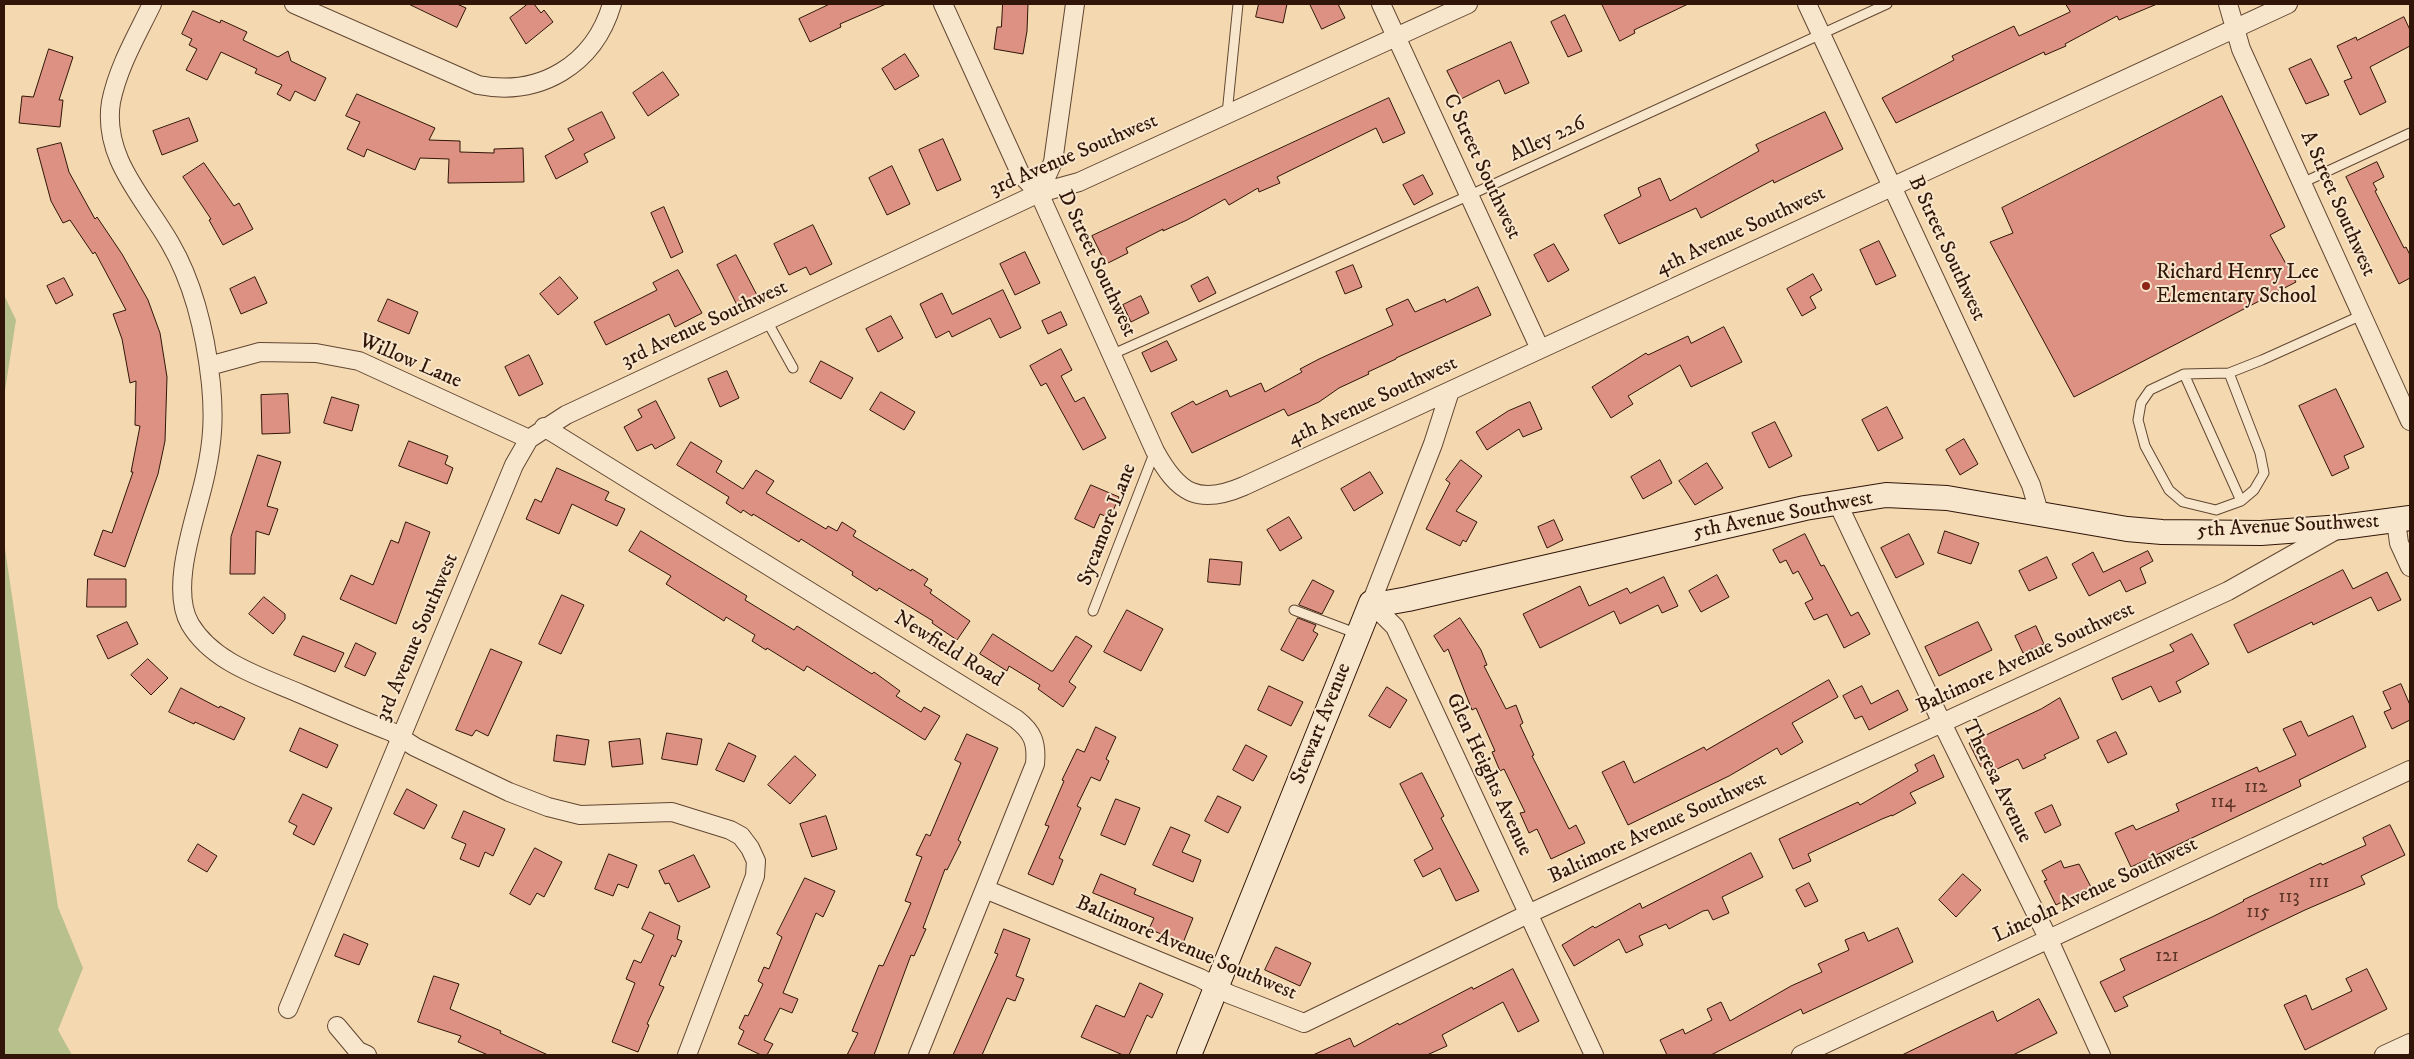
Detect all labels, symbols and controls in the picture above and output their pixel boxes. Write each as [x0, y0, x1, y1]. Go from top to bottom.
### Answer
street label: C Street Southwest [1436, 90, 1526, 244]
street label: 3rd Avenue Southwest [986, 109, 1162, 203]
street label: Alley 226 [1506, 112, 1590, 168]
street label: A Street Southwest [2294, 127, 2380, 281]
street label: B Street Southwest [1901, 173, 1991, 325]
street label: 4th Avenue Southwest [1652, 182, 1830, 282]
street label: D Street Southwest [1051, 187, 1141, 341]
place label: Richard Henry Lee Elementary School [2156, 261, 2319, 311]
street label: 3rd Avenue Southwest [618, 275, 792, 375]
marker: Richard Henry Lee Elementary School [2140, 280, 2152, 292]
street label: Willow Lane [355, 329, 465, 395]
street label: 4th Avenue Southwest [1284, 352, 1462, 452]
street label: Sycamore Lane [1073, 460, 1143, 590]
street label: 5th Avenue Southwest [1691, 486, 1875, 546]
street label: 5th Avenue Southwest [2196, 510, 2380, 544]
street label: 3rd Avenue Southwest [371, 550, 465, 726]
street label: Baltimore Avenue Southwest [1913, 597, 2139, 721]
street label: Newfield Road [889, 606, 1007, 694]
street label: Stewart Avenue [1286, 660, 1358, 788]
street label: Glen Heights Avenue [1439, 690, 1537, 860]
street label: Theresa Avenue [1956, 717, 2036, 847]
street label: Baltimore Avenue Southwest [1545, 767, 1771, 891]
house number: 112 [2244, 777, 2268, 799]
house number: 114 [2211, 792, 2235, 814]
street label: Lincoln Avenue Southwest [1990, 833, 2202, 949]
house number: 111 [2309, 872, 2329, 894]
house number: 113 [2278, 887, 2300, 909]
street label: Baltimore Avenue Southwest [1072, 891, 1300, 1007]
house number: 115 [2246, 902, 2270, 924]
house number: 121 [2155, 946, 2179, 968]

